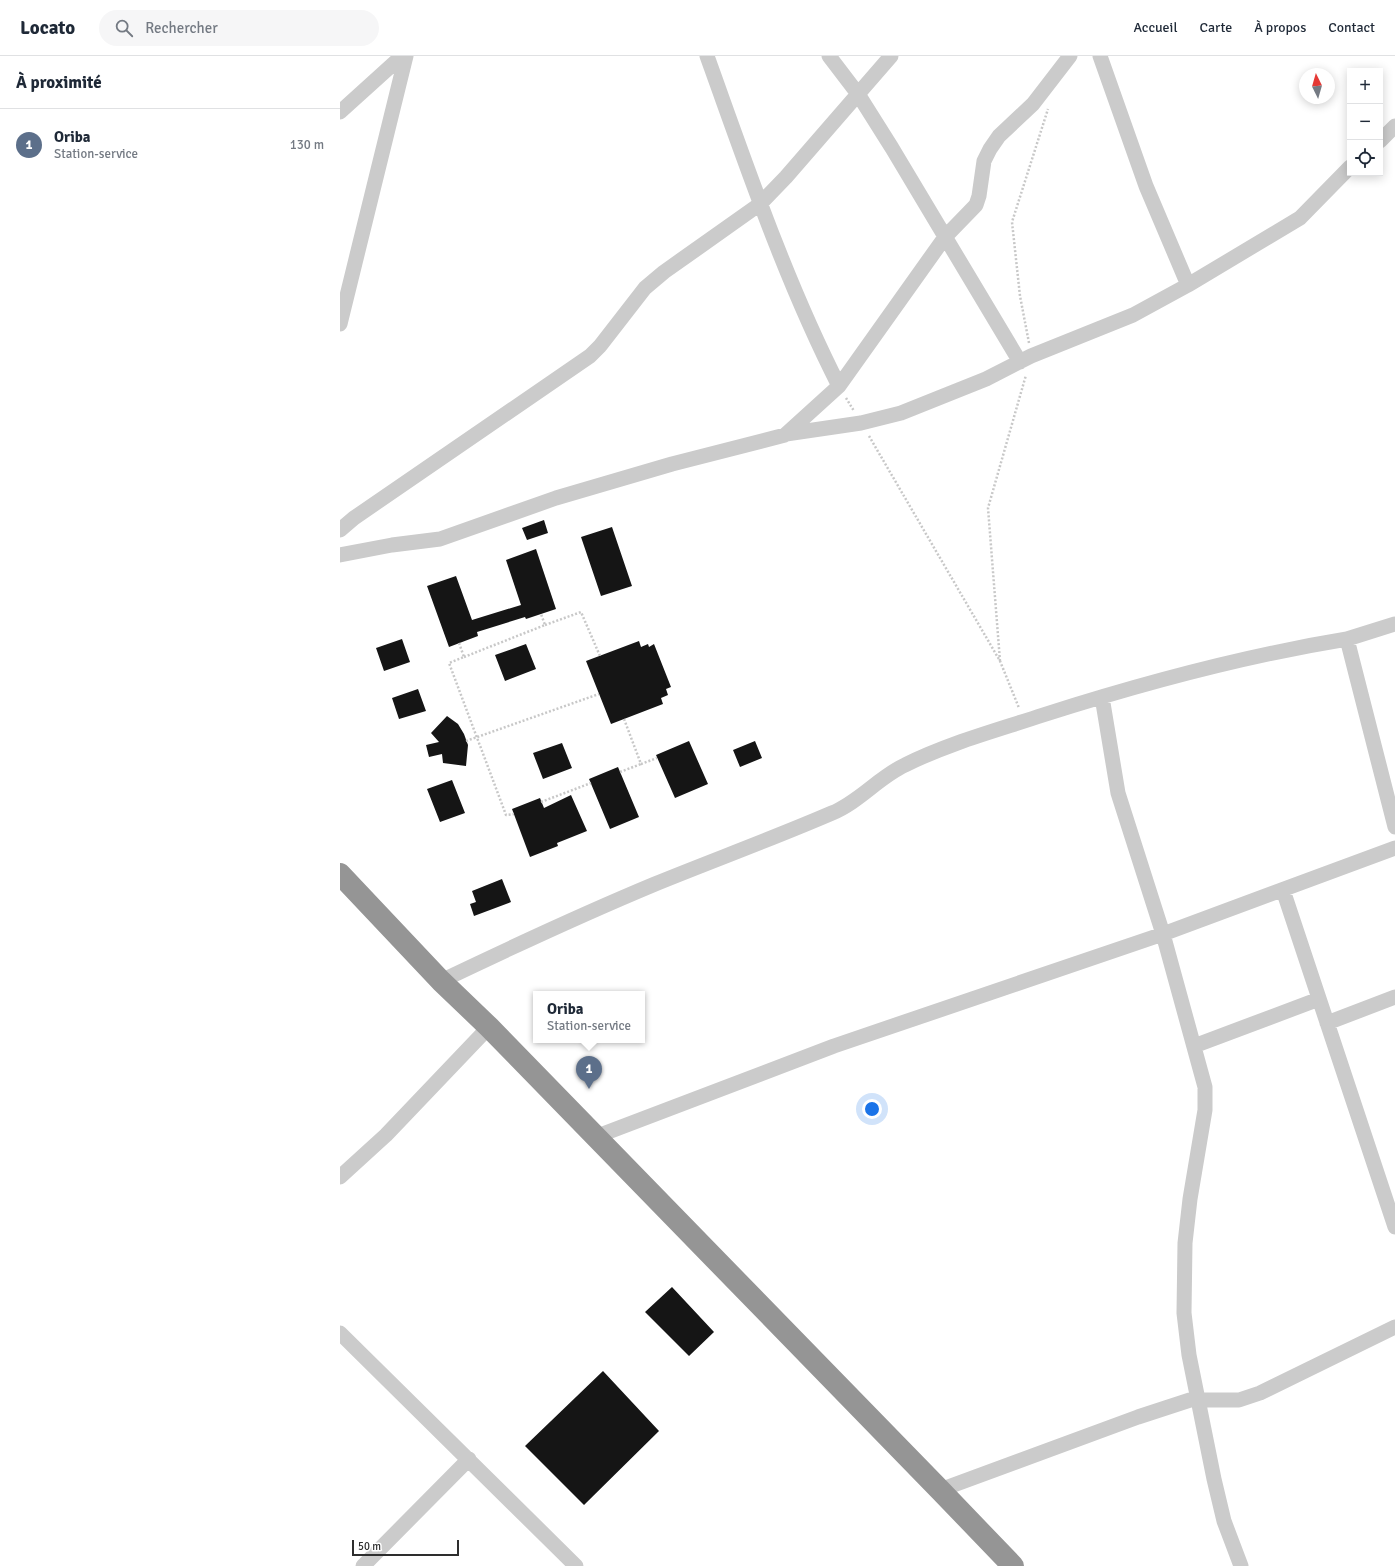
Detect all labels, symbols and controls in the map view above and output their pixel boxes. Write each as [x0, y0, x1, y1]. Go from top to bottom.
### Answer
search box [99, 10, 379, 46]
text: Locato [20, 16, 75, 40]
icon: search [113, 17, 135, 39]
text: Rechercher [145, 19, 218, 37]
text: Accueil [1133, 19, 1178, 36]
text: Carte [1200, 19, 1232, 36]
text: À propos [1254, 19, 1306, 36]
text: Contact [1328, 19, 1375, 36]
north arrow [1299, 68, 1335, 104]
map controls [1347, 68, 1383, 176]
button: + [1347, 68, 1383, 104]
text: À proximité [16, 72, 102, 93]
button: − [1347, 104, 1383, 140]
text: Oriba [54, 128, 90, 146]
text: 1 [25, 137, 33, 153]
text: 130 m [290, 137, 324, 153]
button: locate [1347, 140, 1383, 176]
text: Station-service [54, 146, 138, 162]
popup [533, 991, 645, 1043]
text: Oriba [547, 1000, 583, 1018]
text: Station-service [547, 1018, 631, 1034]
pin: 1 [576, 1056, 602, 1089]
your location [862, 1099, 882, 1119]
scale bar [352, 1538, 459, 1557]
text: 50 m [358, 1540, 381, 1553]

